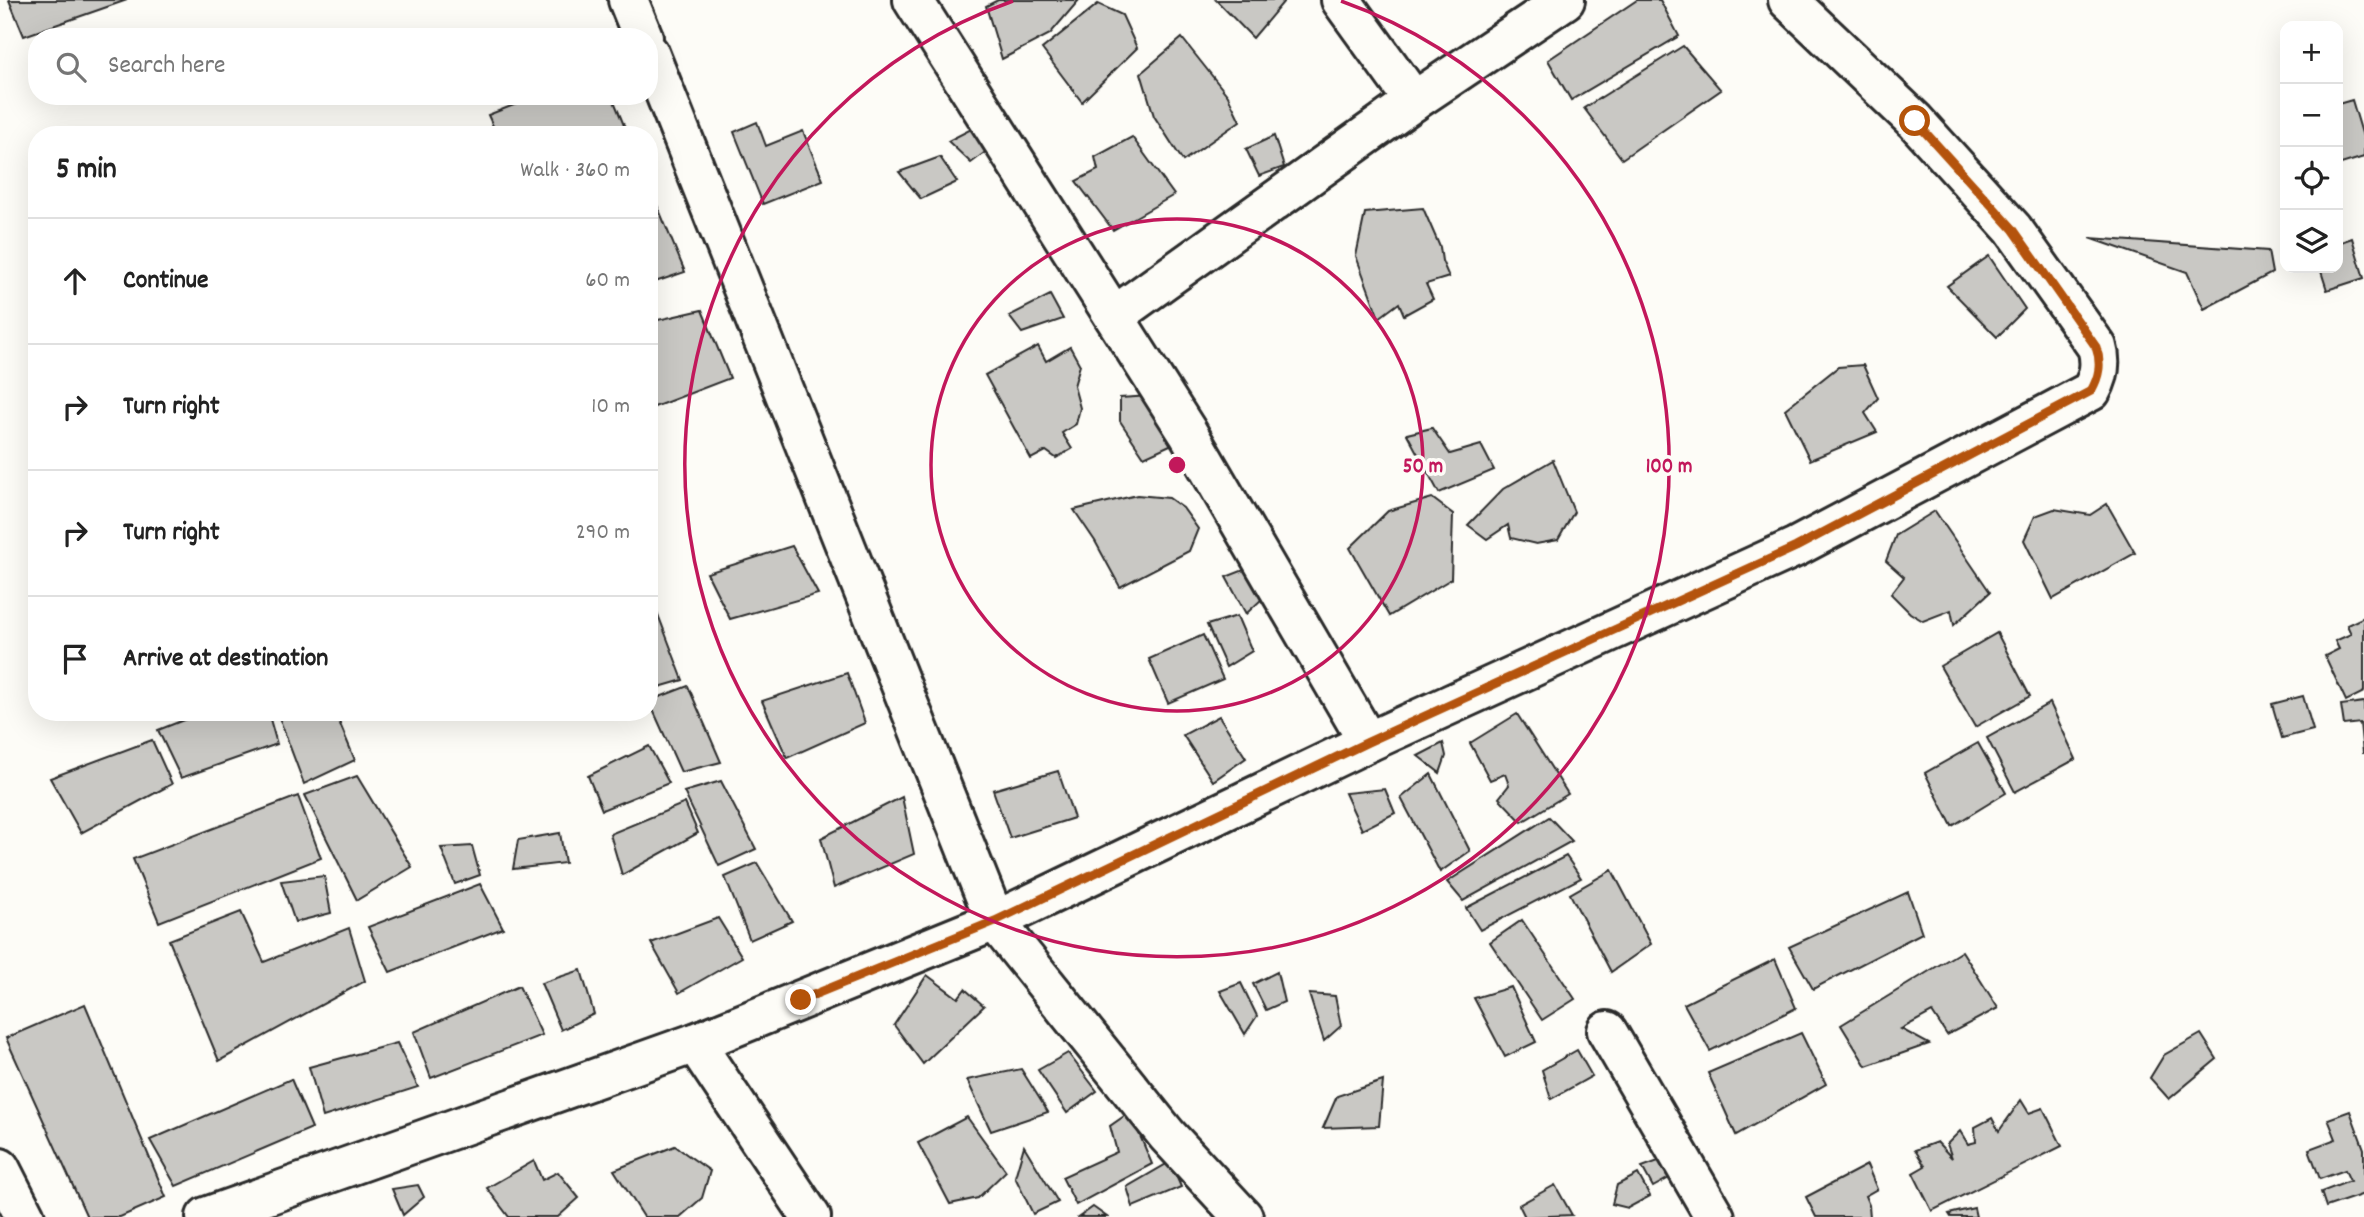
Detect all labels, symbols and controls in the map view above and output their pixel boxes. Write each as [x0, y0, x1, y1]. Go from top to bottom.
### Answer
map controls [2280, 21, 2343, 273]
button: + [2280, 21, 2343, 84]
search box [28, 28, 658, 105]
icon: search [52, 48, 90, 86]
text: Search here [108, 48, 226, 85]
button: − [2280, 84, 2343, 147]
route start [1899, 105, 1930, 136]
button: locate [2280, 147, 2343, 210]
text: 5 min [56, 150, 117, 193]
text: Walk · 360 m [520, 155, 630, 188]
button: layers [2280, 210, 2343, 273]
icon: ahead [56, 262, 94, 300]
text: Continue [123, 263, 208, 300]
text: 60 m [585, 265, 630, 298]
icon: right [56, 388, 94, 426]
text: Turn right [123, 389, 220, 426]
text: 10 m [591, 391, 630, 424]
centre of rings [1165, 453, 1189, 477]
text: 50 m [1403, 453, 1443, 483]
text: 100 m [1646, 453, 1692, 483]
icon: right [56, 514, 94, 552]
text: Turn right [123, 515, 220, 552]
text: 290 m [576, 517, 630, 550]
icon: arrive [56, 640, 94, 678]
text: Arrive at destination [123, 641, 328, 678]
route end [785, 984, 816, 1015]

